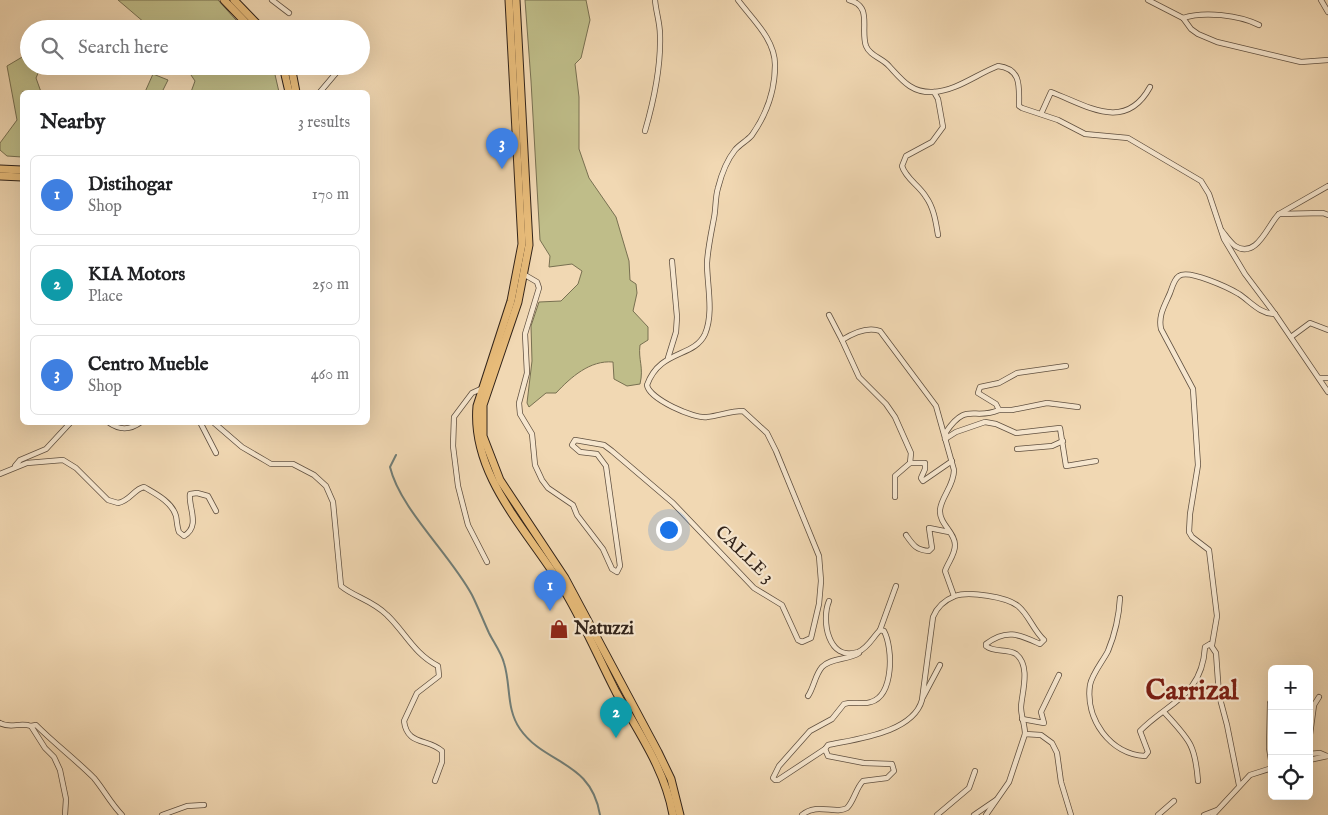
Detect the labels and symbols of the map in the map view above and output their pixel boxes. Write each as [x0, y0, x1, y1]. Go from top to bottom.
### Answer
pin: 3 [486, 128, 518, 169]
your location [656, 517, 682, 543]
street label: CALLE 3 [710, 521, 778, 589]
pin: 1 [534, 570, 566, 611]
shop icon: Natuzzi [548, 618, 570, 640]
place label: Natuzzi [573, 618, 634, 641]
district label: Carrizal [1146, 674, 1240, 709]
pin: 2 [600, 697, 632, 738]

